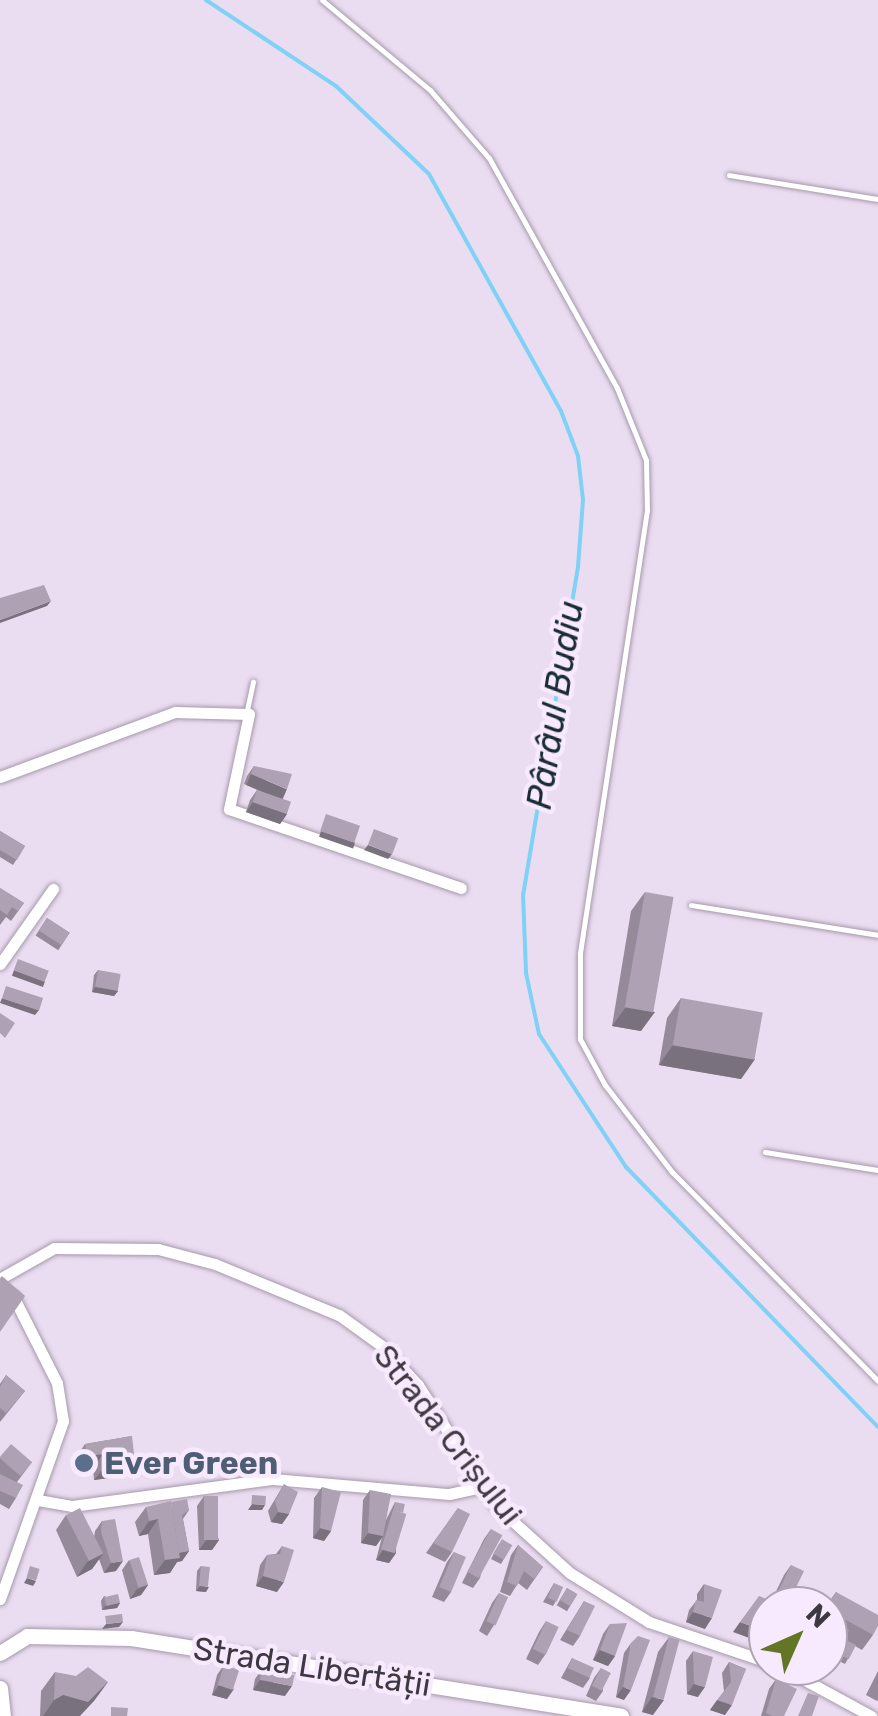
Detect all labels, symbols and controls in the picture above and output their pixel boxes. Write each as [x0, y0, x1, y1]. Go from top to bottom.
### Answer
water label: Pârâul Budiu [518, 598, 592, 812]
street label: Strada Crișului [366, 1337, 530, 1533]
place label: Ever Green [104, 1444, 279, 1482]
marker: Ever Green [73, 1452, 95, 1474]
north arrow [748, 1586, 848, 1686]
text: N [799, 1597, 837, 1635]
street label: Strada Libertății [191, 1629, 433, 1705]

